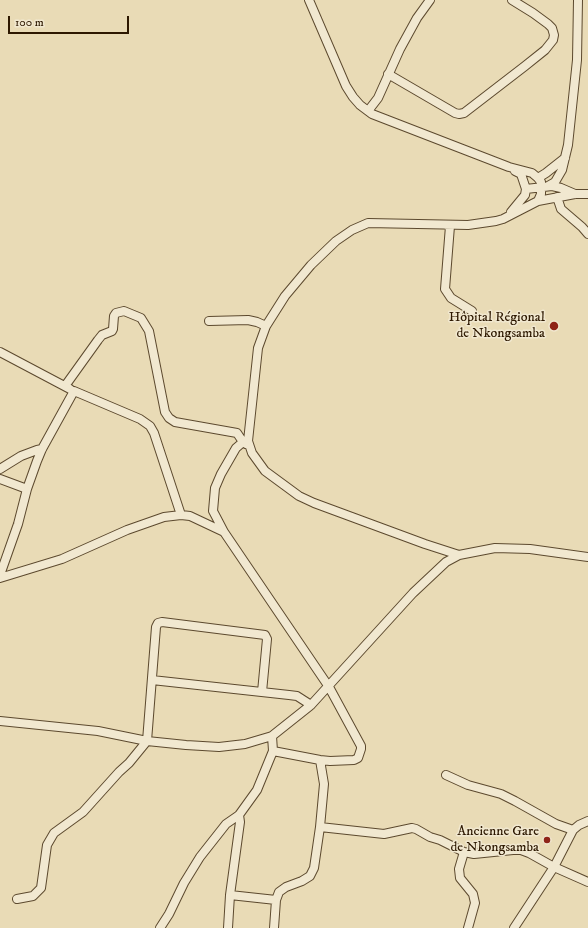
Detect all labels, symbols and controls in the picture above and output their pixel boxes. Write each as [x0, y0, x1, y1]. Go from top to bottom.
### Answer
scale bar [10, 8, 131, 34]
text: 100 m [15, 15, 44, 30]
place label: Hôpital Régional de Nkongsamba [449, 310, 545, 342]
marker: Hôpital Régional de Nkongsamba [548, 320, 560, 332]
place label: Ancienne Gare de Nkongsamba [450, 824, 539, 856]
marker: Ancienne Gare de Nkongsamba [542, 835, 552, 845]

